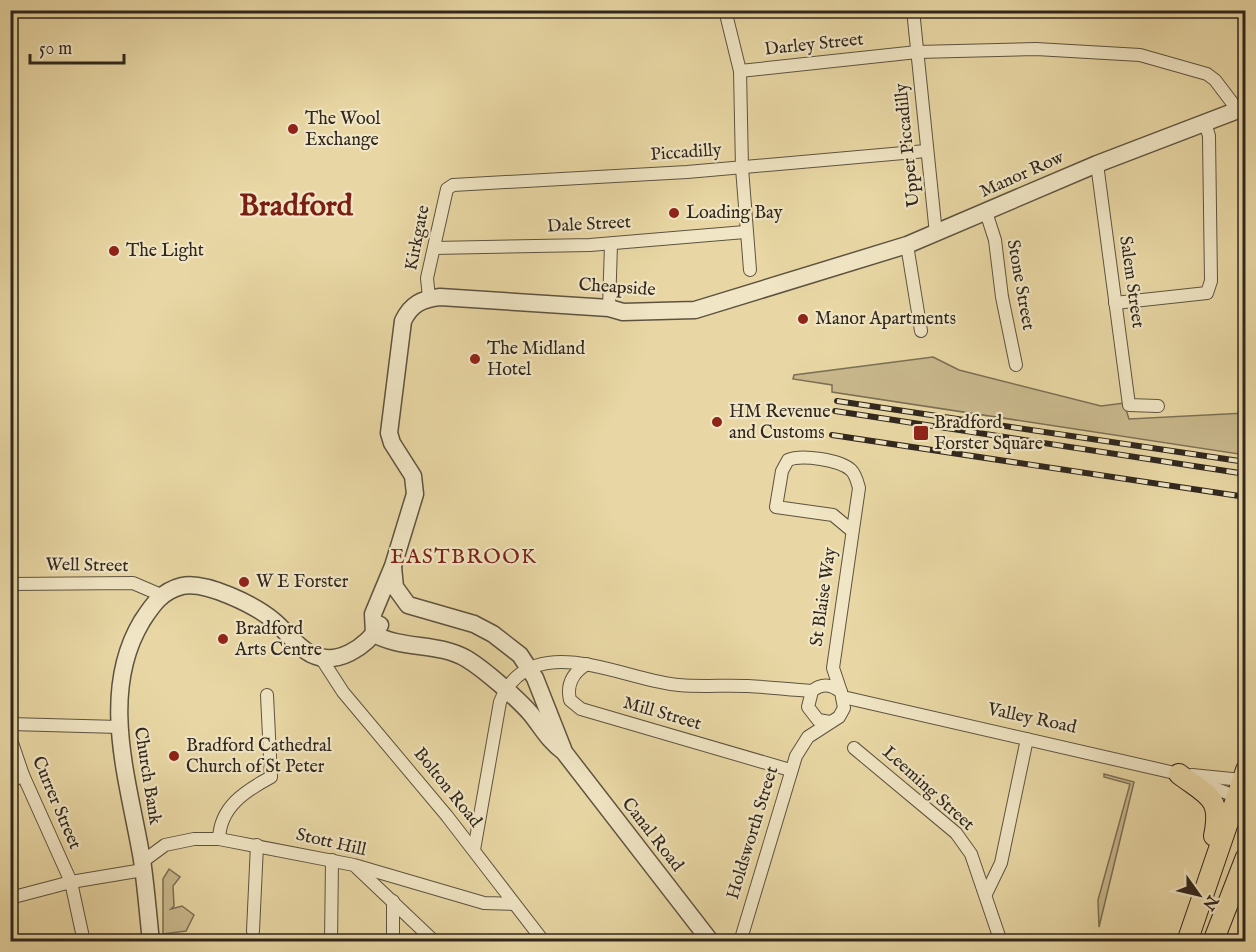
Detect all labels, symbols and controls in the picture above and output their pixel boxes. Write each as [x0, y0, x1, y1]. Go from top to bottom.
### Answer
scale bar [30, 27, 124, 65]
street label: Darley Street [763, 28, 865, 62]
text: 50 m [39, 38, 72, 61]
street label: Upper Piccadilly [890, 82, 926, 208]
place label: The Wool Exchange [305, 108, 380, 152]
marker: The Wool Exchange [286, 122, 300, 136]
street label: Piccadilly [650, 139, 723, 167]
street label: Manor Row [976, 146, 1069, 204]
district label: Bradford [239, 188, 354, 226]
place label: Loading Bay [686, 202, 783, 225]
street label: Kirkgate [400, 203, 436, 273]
marker: Loading Bay [667, 206, 681, 220]
street label: Dale Street [546, 211, 632, 239]
street label: Salem Street [1113, 235, 1149, 329]
street label: Stone Street [1001, 238, 1039, 332]
place label: The Light [126, 240, 204, 263]
marker: The Light [107, 244, 121, 258]
street label: Cheapside [578, 274, 656, 302]
place label: Manor Apartments [815, 308, 956, 331]
marker: Manor Apartments [796, 312, 810, 326]
place label: The Midland Hotel [487, 338, 585, 382]
marker: The Midland Hotel [468, 352, 482, 366]
place label: HM Revenue and Customs [729, 401, 830, 445]
place label: Bradford Forster Square [934, 412, 1043, 456]
marker: HM Revenue and Customs [710, 415, 724, 429]
marker: Bradford Forster Square [912, 424, 930, 442]
district label: EASTBROOK [390, 544, 538, 571]
street label: St Blaise Way [806, 546, 842, 648]
street label: Well Street [45, 554, 129, 578]
place label: W E Forster [256, 571, 349, 594]
marker: W E Forster [237, 575, 251, 589]
place label: Bradford Arts Centre [234, 618, 322, 662]
marker: Bradford Arts Centre [216, 632, 230, 646]
street label: Mill Street [620, 692, 704, 736]
street label: Valley Road [985, 698, 1079, 740]
street label: Church Bank [128, 726, 166, 827]
place label: Bradford Cathedral Church of St Peter [186, 735, 332, 779]
street label: Leeming Street [877, 742, 979, 836]
street label: Bolton Road [408, 743, 487, 833]
marker: Bradford Cathedral Church of St Peter [167, 749, 181, 763]
street label: Currer Street [26, 753, 86, 853]
street label: Holdsworth Street [722, 764, 784, 902]
street label: Canal Road [616, 793, 688, 877]
street label: Stott Hill [294, 824, 368, 862]
north arrow [1169, 865, 1229, 925]
text: N [1198, 890, 1222, 914]

